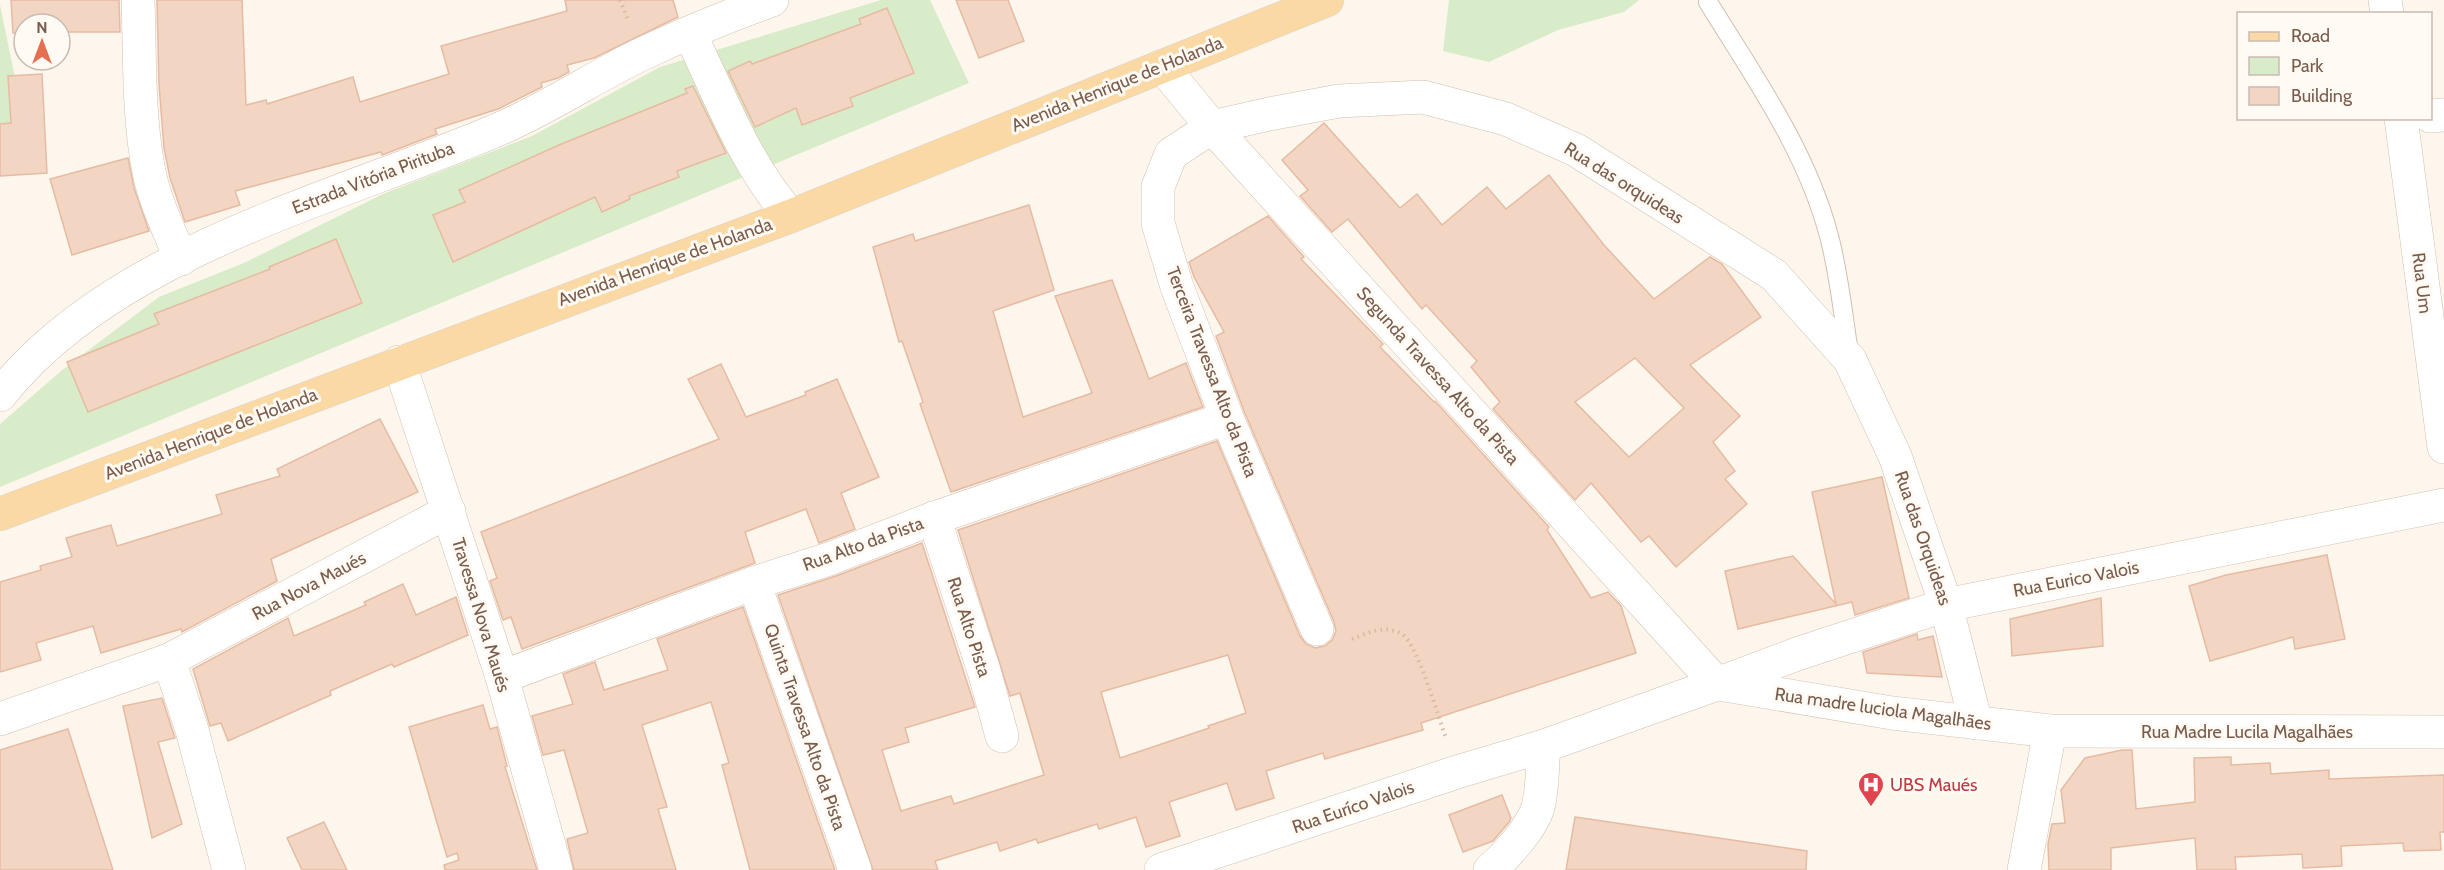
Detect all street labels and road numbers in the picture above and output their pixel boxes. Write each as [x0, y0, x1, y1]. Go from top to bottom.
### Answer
street label: Avenida Henrique de Holanda [1008, 31, 1226, 137]
street label: Estrada Vitória Pirituba [289, 137, 457, 219]
street label: Rua das orquideas [1560, 137, 1688, 229]
street label: Avenida Henrique de Holanda [555, 213, 775, 311]
street label: Rua Um [2407, 251, 2437, 315]
street label: Terceira Travessa Alto da Pista [1162, 264, 1262, 481]
street label: Segunda Travessa Alto da Pista [1352, 282, 1524, 470]
street label: Avenida Henrique de Holanda [102, 383, 321, 485]
street label: Rua das Orquideas [1890, 468, 1956, 608]
street label: Rua Alto da Pista [800, 512, 927, 576]
street label: Travessa Nova Maués [447, 535, 515, 695]
street label: Rua Nova Maués [248, 547, 370, 625]
street label: Rua Eurico Valois [2011, 556, 2141, 602]
street label: Rua Alto Pista [942, 574, 996, 680]
street label: Quinta Travessa Alto da Pista [759, 621, 851, 834]
street label: Rua madre luciola Magalhães [1773, 683, 1993, 735]
street label: Rua Madre Lucila Magalhães [2141, 721, 2353, 743]
street label: Rua Euríco Valois [1289, 776, 1417, 838]

